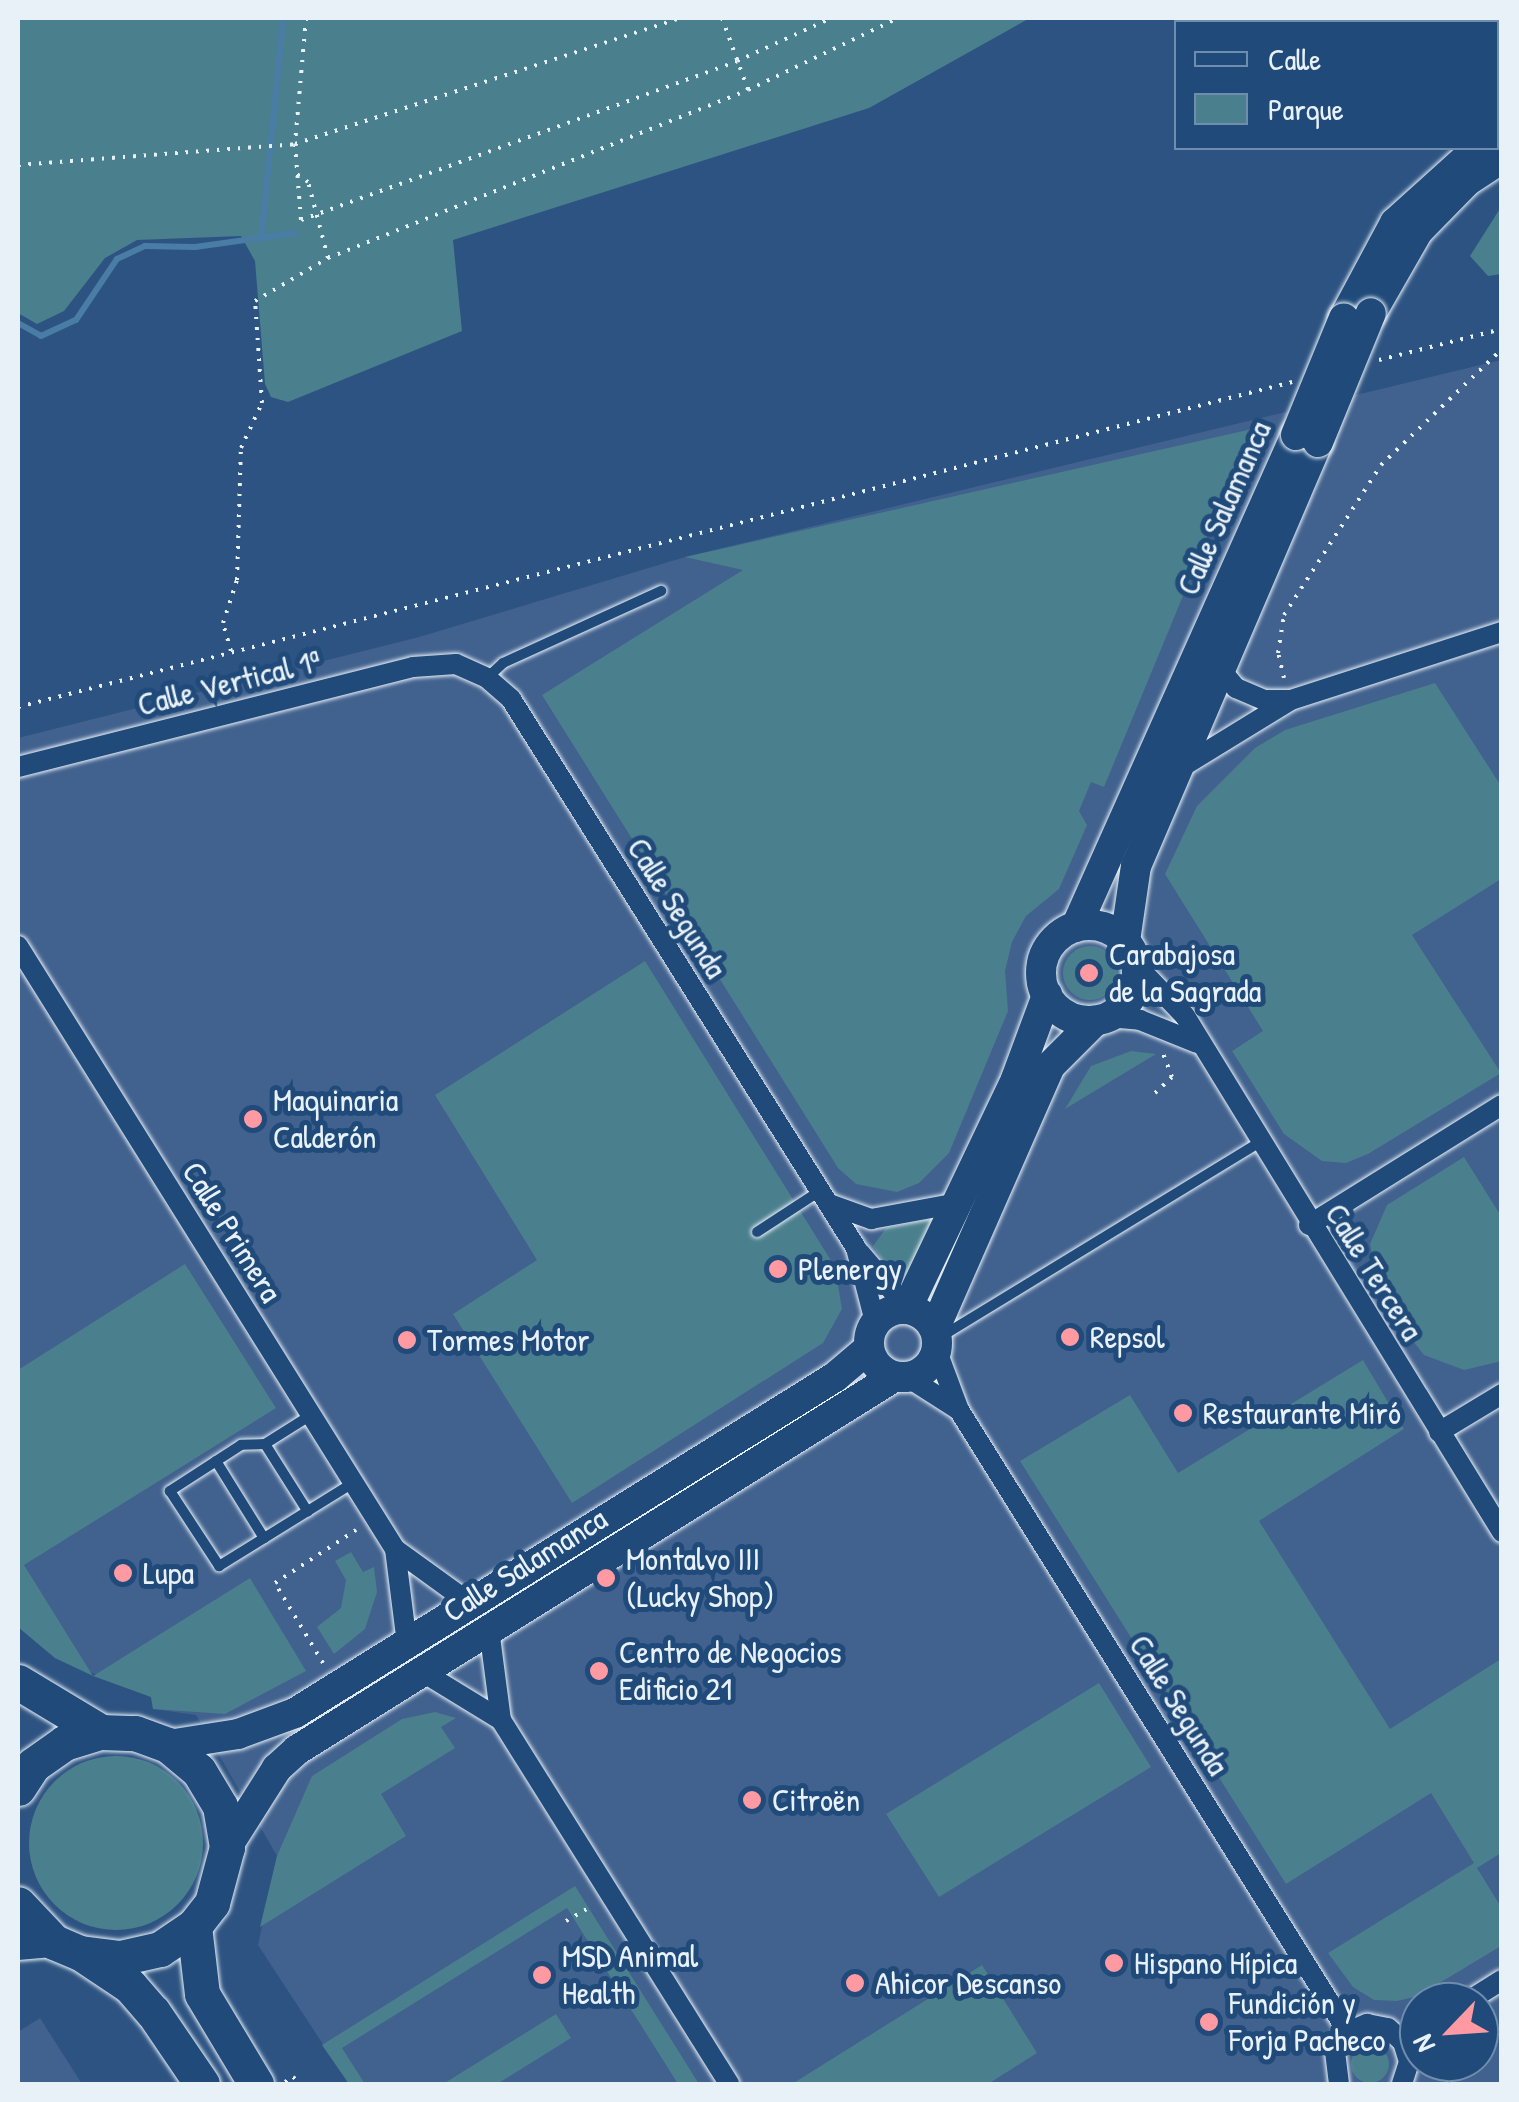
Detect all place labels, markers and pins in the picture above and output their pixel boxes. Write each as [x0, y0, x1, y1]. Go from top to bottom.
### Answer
place label: Carabajosa de la Sagrada [1109, 936, 1261, 1011]
marker: Carabajosa de la Sagrada [1078, 962, 1100, 984]
place label: Maquinaria Calderón [273, 1082, 398, 1157]
marker: Maquinaria Calderón [242, 1108, 264, 1130]
place label: Plenergy [798, 1250, 902, 1288]
marker: Plenergy [767, 1258, 789, 1280]
place label: Repsol [1090, 1318, 1165, 1356]
place label: Tormes Motor [427, 1321, 590, 1359]
marker: Repsol [1059, 1326, 1081, 1348]
marker: Tormes Motor [396, 1329, 418, 1351]
place label: Restaurante Miró [1203, 1394, 1401, 1432]
marker: Restaurante Miró [1172, 1402, 1194, 1424]
place label: Montalvo III (Lucky Shop) [626, 1541, 774, 1616]
place label: Lupa [143, 1554, 194, 1592]
marker: Lupa [112, 1562, 134, 1584]
marker: Montalvo III (Lucky Shop) [595, 1567, 617, 1589]
place label: Centro de Negocios Edificio 21 [619, 1634, 842, 1709]
marker: Centro de Negocios Edificio 21 [588, 1660, 610, 1682]
place label: Citroën [772, 1781, 860, 1819]
marker: Citroën [741, 1789, 763, 1811]
place label: MSD Animal Health [562, 1938, 698, 2013]
place label: Hispano Hípica [1134, 1944, 1297, 1982]
marker: Hispano Hípica [1103, 1952, 1125, 1974]
marker: MSD Animal Health [531, 1964, 553, 1986]
place label: Ahicor Descanso [875, 1964, 1061, 2002]
marker: Ahicor Descanso [844, 1972, 866, 1994]
place label: Fundición y Forja Pacheco [1229, 1985, 1385, 2060]
marker: Fundición y Forja Pacheco [1198, 2011, 1220, 2033]

